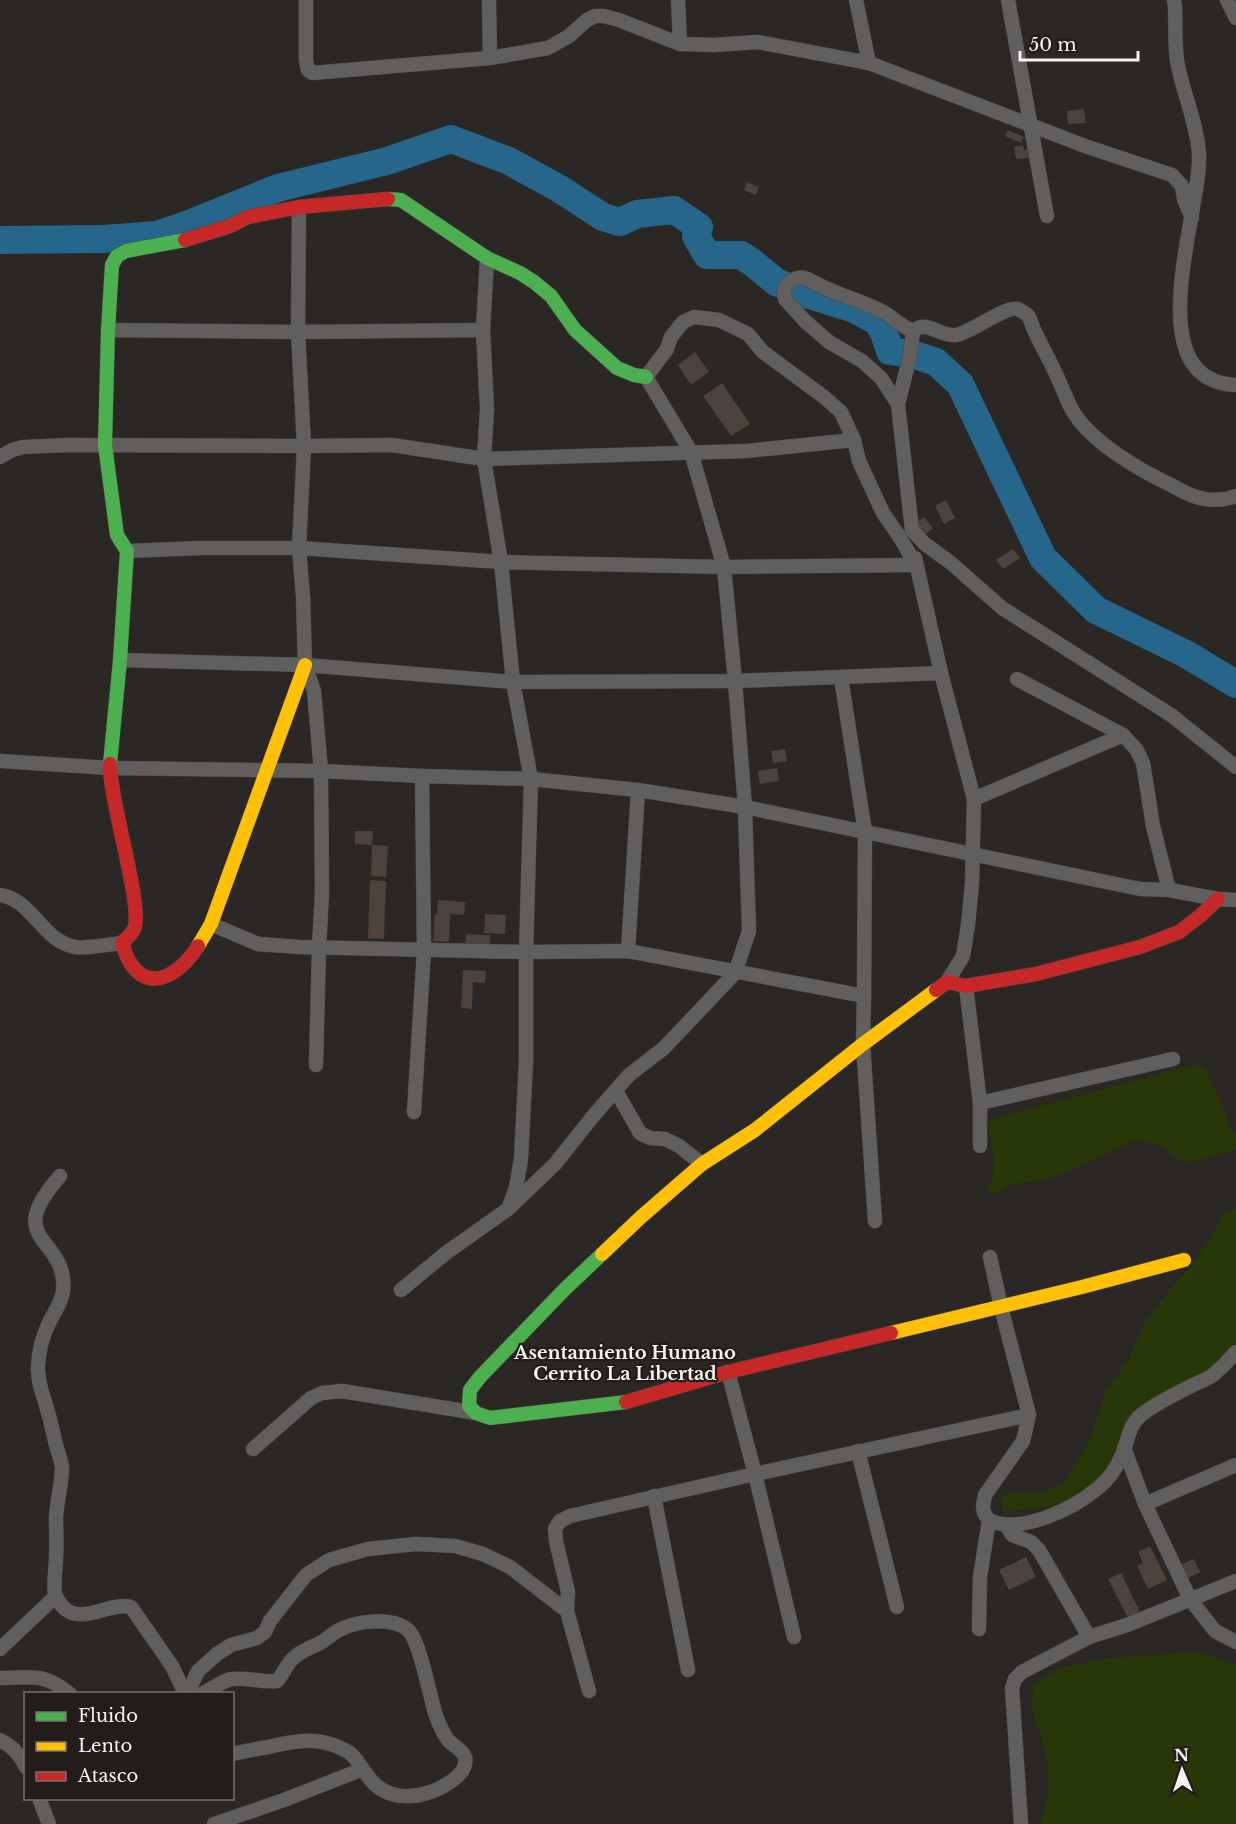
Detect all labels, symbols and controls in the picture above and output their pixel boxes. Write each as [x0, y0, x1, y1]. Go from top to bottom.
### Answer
scale bar [1020, 24, 1138, 62]
text: 50 m [1029, 34, 1077, 56]
district label: Asentamiento Humano Cerrito La Libertad [513, 1342, 736, 1385]
legend [24, 1692, 234, 1800]
text: Fluido [78, 1705, 138, 1727]
text: Lento [78, 1735, 132, 1757]
north arrow [1152, 1740, 1212, 1800]
text: N [1174, 1745, 1189, 1765]
text: Atasco [77, 1765, 138, 1787]

